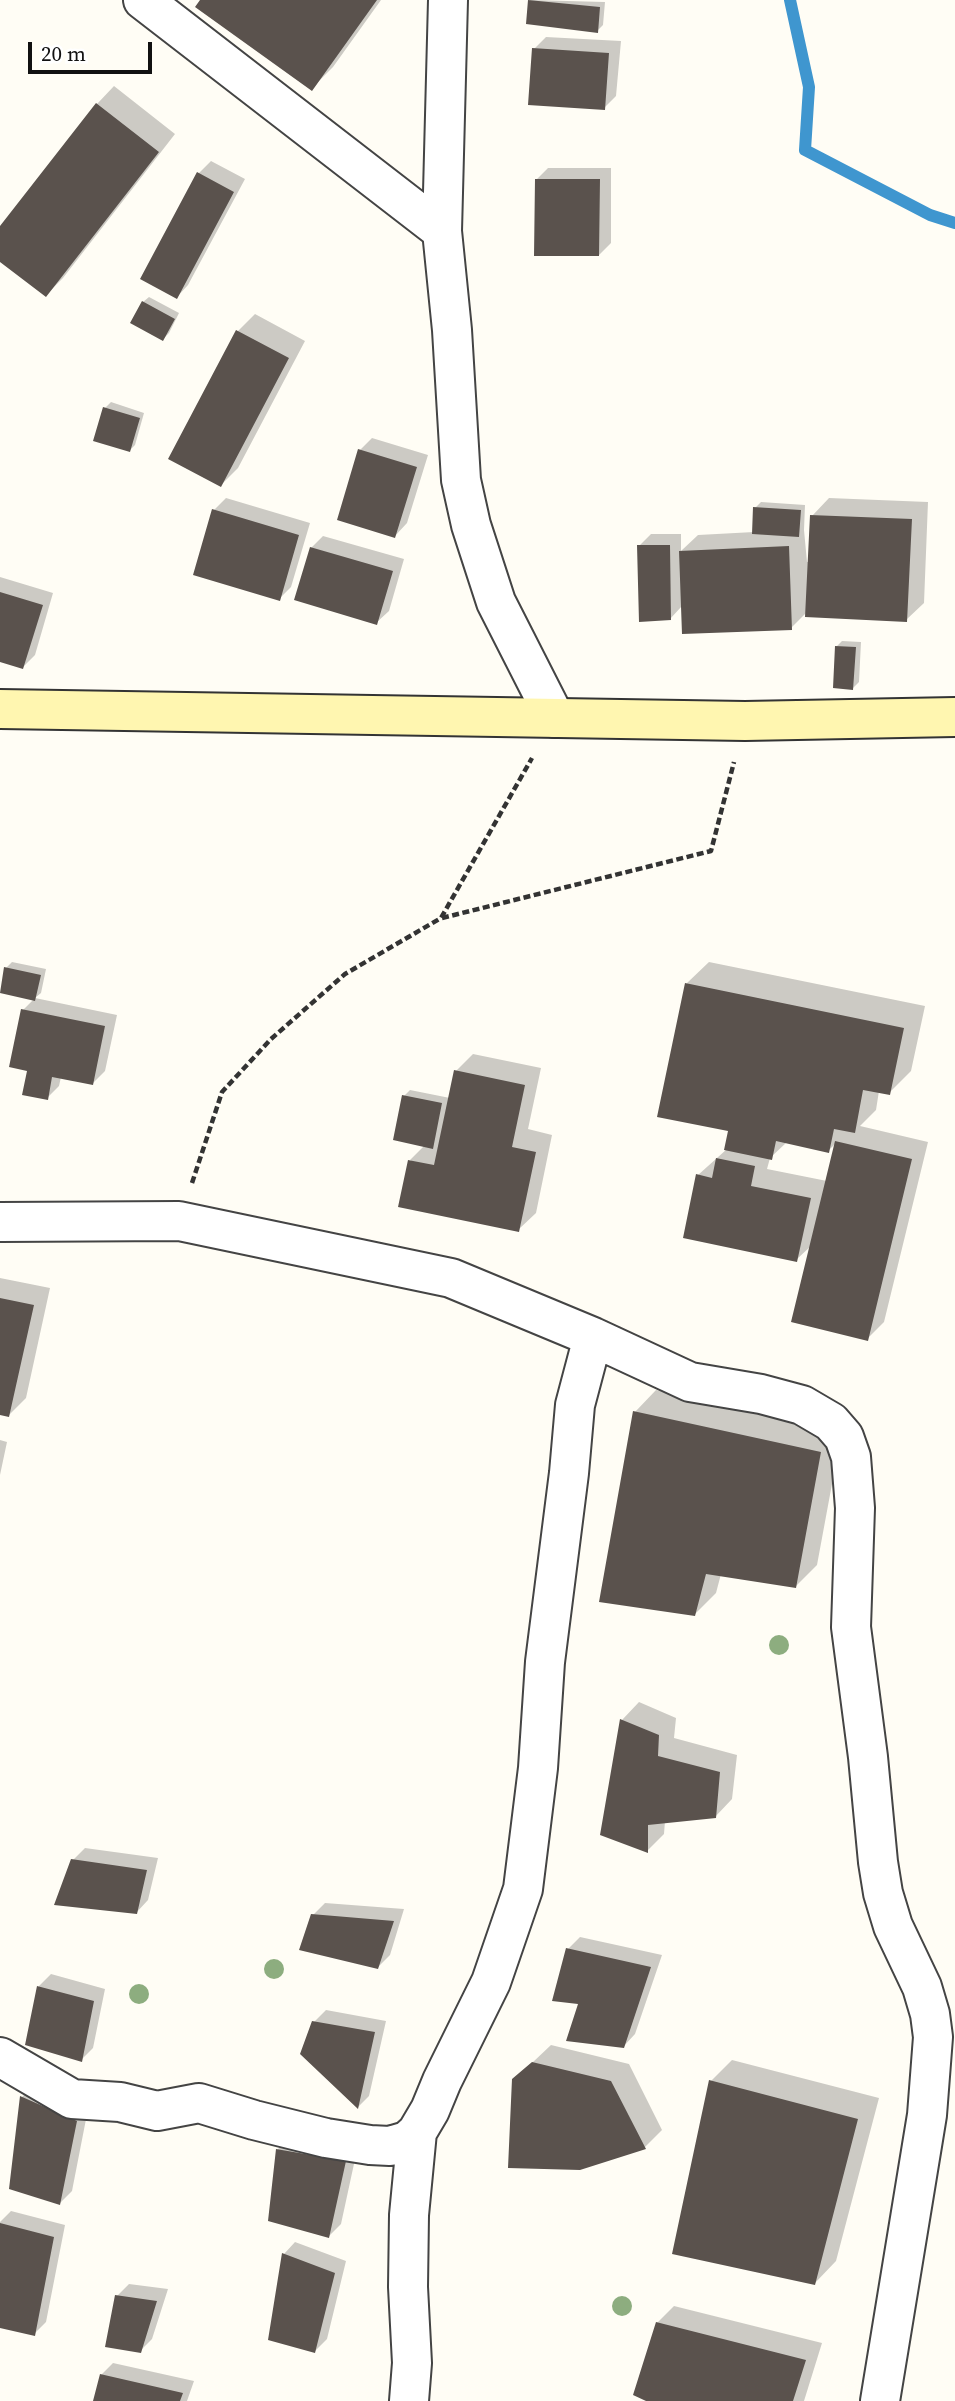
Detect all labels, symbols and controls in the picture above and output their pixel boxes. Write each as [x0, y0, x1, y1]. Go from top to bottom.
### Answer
scale bar [32, 28, 156, 72]
text: 20 m [41, 39, 86, 68]

